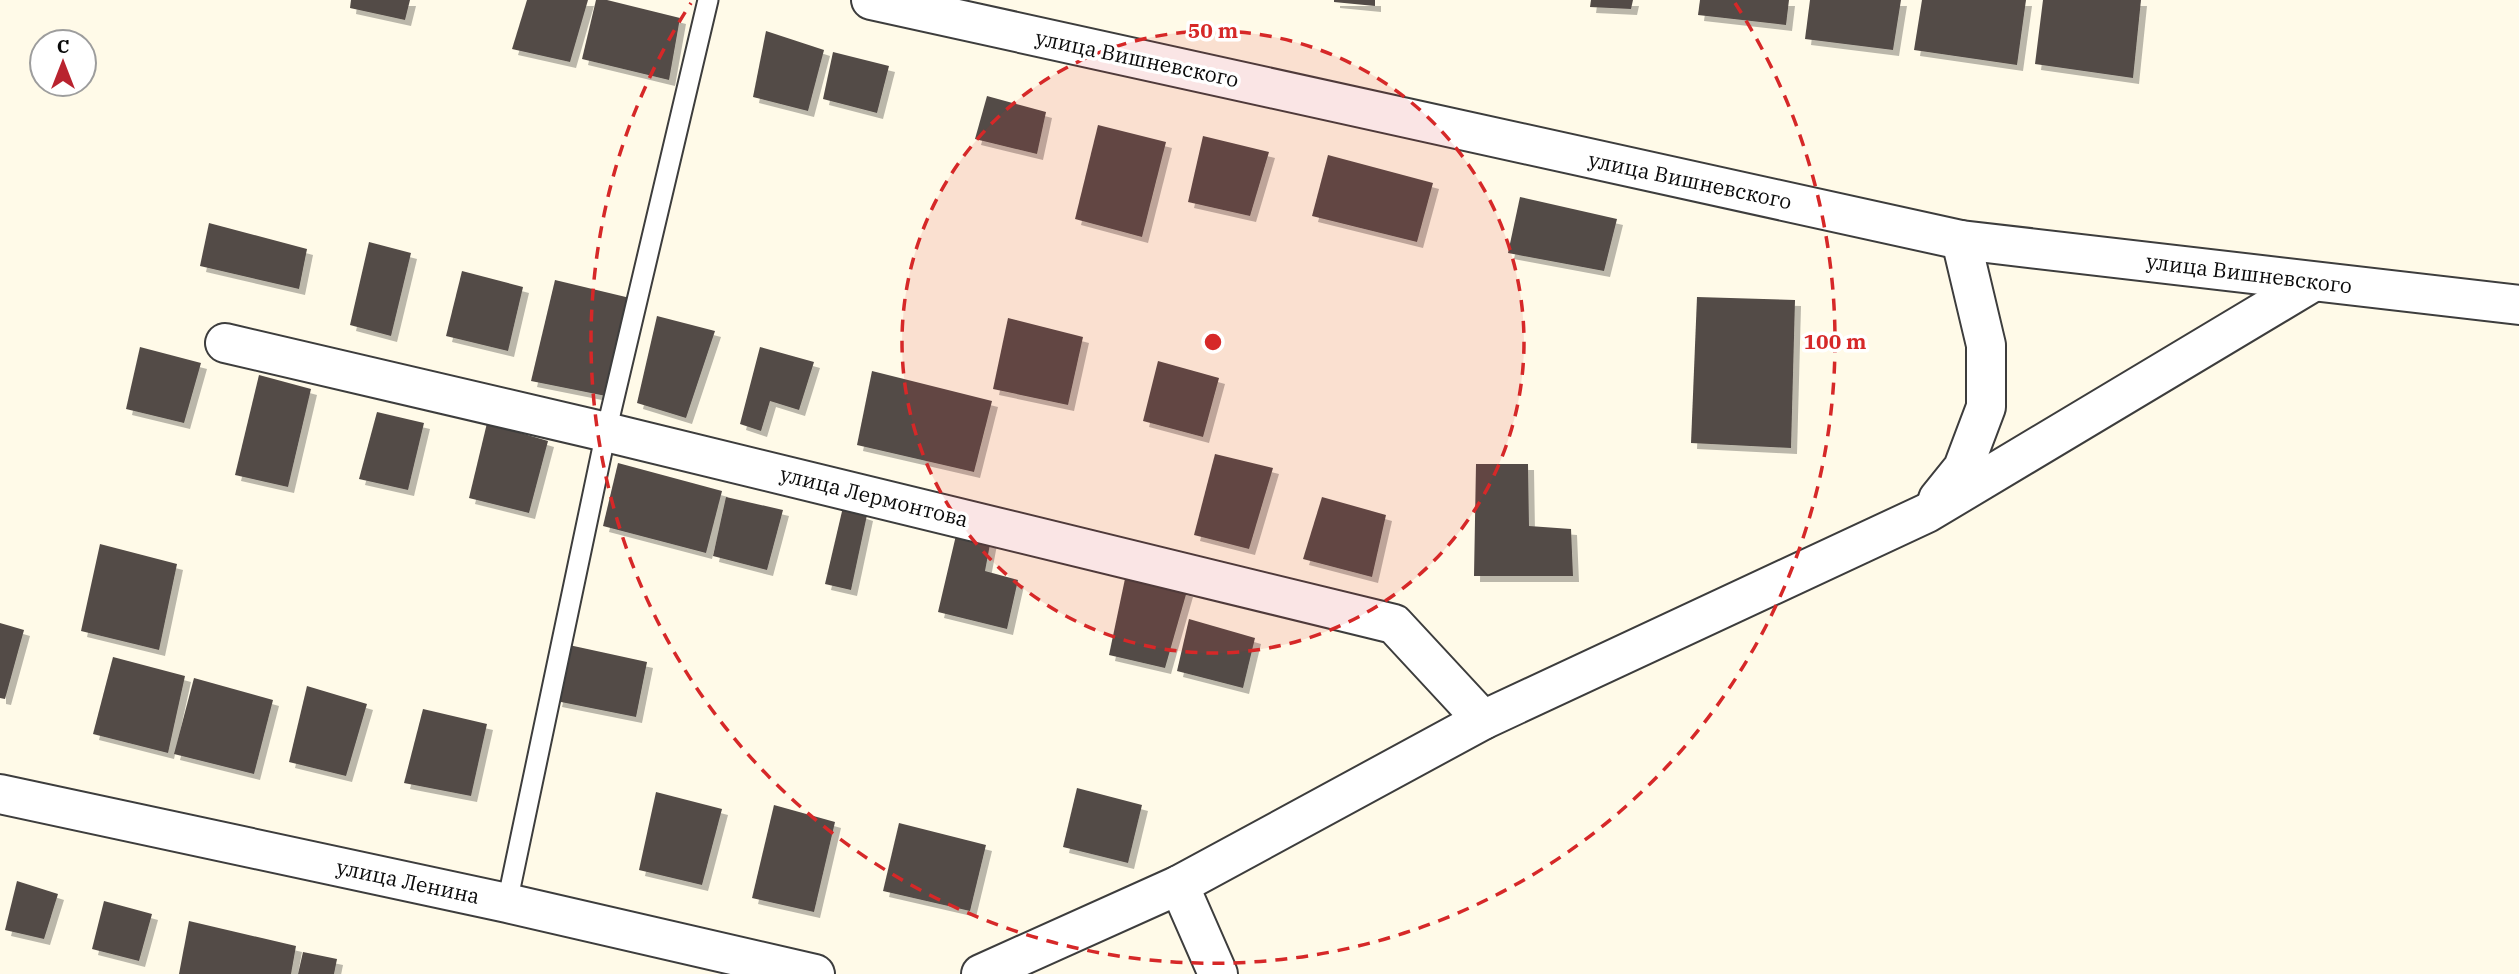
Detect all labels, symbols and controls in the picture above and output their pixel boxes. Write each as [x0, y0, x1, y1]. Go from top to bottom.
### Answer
text: 50 m [1188, 16, 1238, 44]
street label: улица Вишневского [1033, 23, 1241, 93]
north arrow [28, 28, 98, 98]
text: С [57, 34, 69, 58]
street label: улица Вишневского [1586, 145, 1794, 215]
street label: улица Вишневского [2145, 246, 2354, 300]
text: 100 m [1803, 327, 1867, 355]
centre of rings [1201, 330, 1225, 354]
street label: улица Лермонтова [777, 459, 971, 533]
street label: улица Ленина [334, 852, 482, 910]

